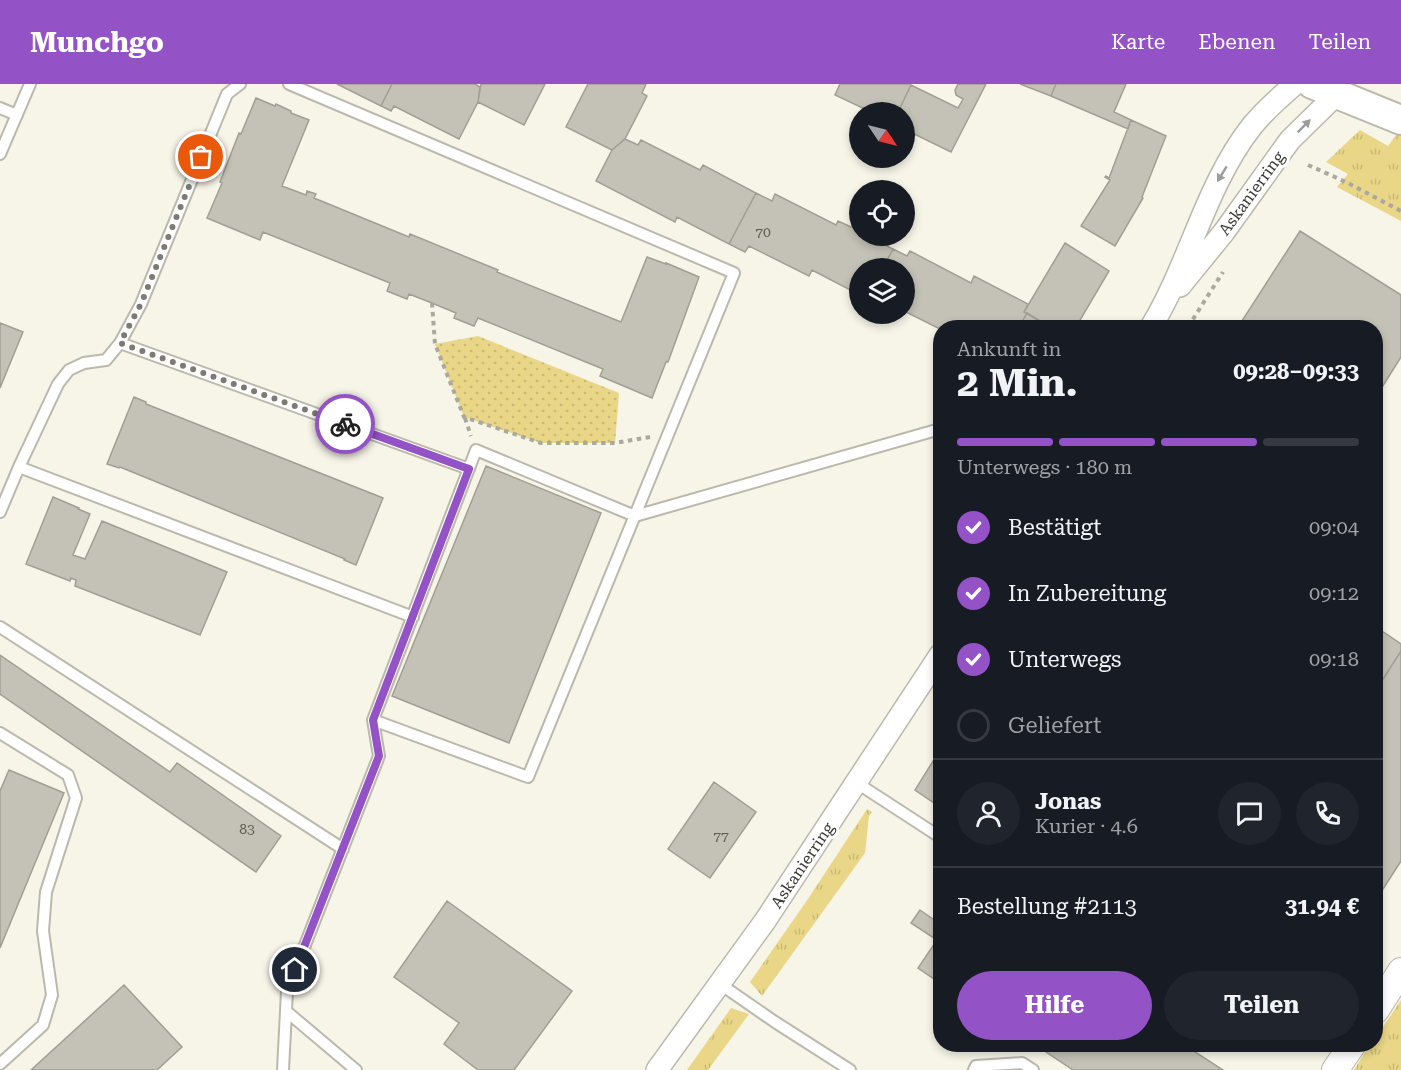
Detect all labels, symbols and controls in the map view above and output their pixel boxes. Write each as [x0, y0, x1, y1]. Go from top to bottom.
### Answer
text: Munchgo [30, 26, 164, 59]
text: Karte [1111, 30, 1165, 54]
text: Ebenen [1198, 30, 1276, 54]
text: Teilen [1309, 30, 1371, 54]
north arrow [849, 102, 915, 168]
map controls [849, 102, 915, 324]
one-way arrow [1296, 119, 1311, 133]
pin [175, 131, 226, 182]
icon: bag [184, 140, 217, 173]
street label: Askanierring [1215, 147, 1289, 239]
one-way arrow [1217, 166, 1227, 183]
button: locate [849, 180, 915, 246]
house number: 70 [755, 224, 771, 240]
button: layers [849, 258, 915, 324]
text: Ankunft in [957, 337, 1061, 361]
text: 09:28–09:33 [1233, 359, 1359, 384]
text: 2 Min. [957, 360, 1078, 406]
courier [315, 394, 375, 454]
icon: bike [329, 408, 362, 441]
text: Unterwegs · 180 m [957, 455, 1132, 479]
icon: check [957, 511, 990, 544]
text: Bestätigt [1008, 515, 1101, 540]
text: 09:04 [1309, 515, 1359, 539]
icon: check [957, 577, 990, 610]
text: In Zubereitung [1008, 581, 1166, 606]
text: 09:12 [1309, 581, 1359, 605]
icon: check [957, 643, 990, 676]
text: Unterwegs [1008, 647, 1122, 672]
text: 09:18 [1309, 647, 1359, 671]
text: Geliefert [1008, 713, 1101, 738]
button: person [957, 782, 1020, 845]
button: chat [1218, 782, 1281, 845]
button: phone [1296, 782, 1359, 845]
text: Jonas [1035, 789, 1101, 814]
text: Kurier · 4.6 [1035, 814, 1138, 838]
street label: Askanierring [767, 818, 838, 912]
house number: 83 [239, 821, 255, 837]
house number: 77 [713, 828, 729, 844]
text: Bestellung #2113 [957, 894, 1137, 919]
text: 31.94 € [1285, 894, 1359, 919]
pin [269, 944, 320, 995]
icon: home [278, 953, 311, 986]
button: Hilfe [957, 971, 1152, 1040]
button: Teilen [1164, 971, 1359, 1040]

